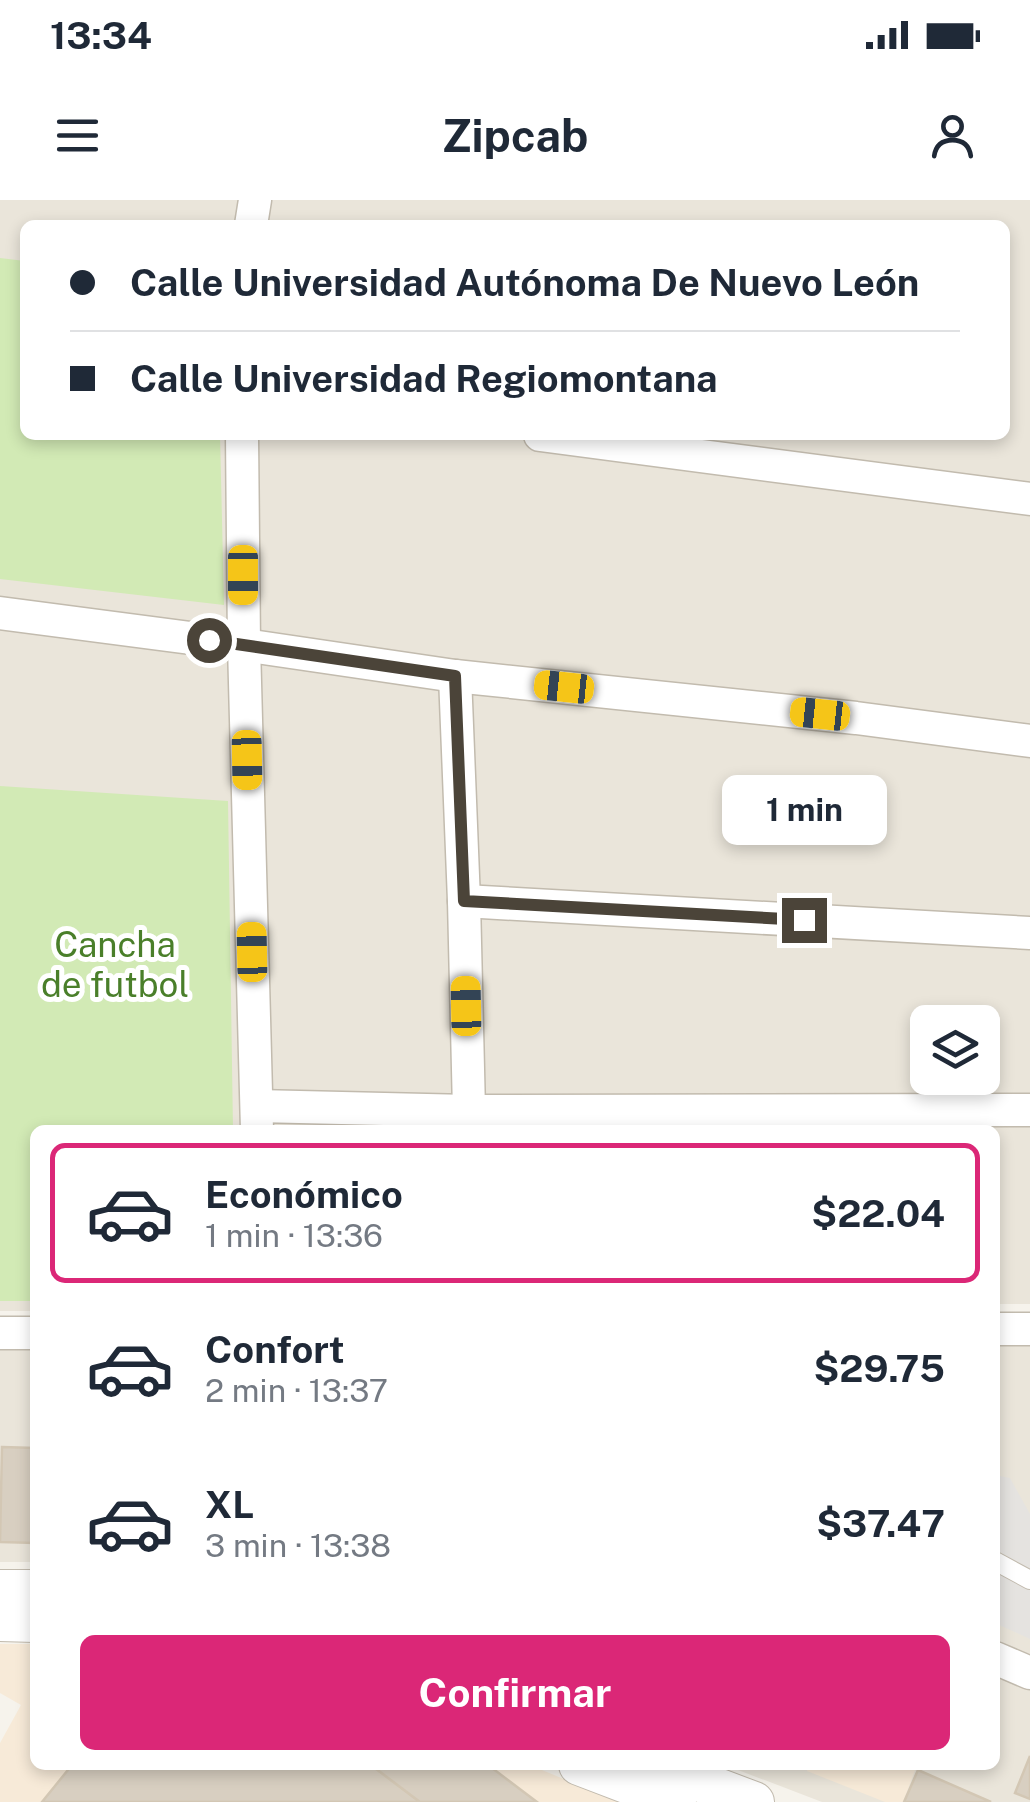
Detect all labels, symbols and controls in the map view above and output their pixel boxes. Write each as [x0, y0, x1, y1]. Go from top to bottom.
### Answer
text: 13:34 [50, 13, 152, 58]
icon: menu [50, 108, 105, 163]
icon: person [925, 108, 980, 163]
text: Zipcab [442, 109, 588, 162]
text: Calle Universidad Autónoma De Nuevo León [130, 260, 919, 305]
text: Calle Universidad Regiomontana [130, 356, 718, 401]
car [228, 545, 258, 605]
route start [187, 618, 232, 663]
car [533, 669, 595, 705]
car [789, 696, 851, 732]
car [231, 730, 263, 790]
callout: 1 min [722, 775, 886, 845]
text: 1 min [766, 791, 843, 828]
route end [782, 898, 827, 943]
car [236, 922, 268, 982]
park label: Cancha de futbol [41, 924, 189, 1005]
car [450, 976, 482, 1036]
map controls [910, 1005, 1000, 1095]
button: layers [910, 1005, 1000, 1095]
icon: car [85, 1168, 175, 1258]
text: Económico [205, 1172, 403, 1217]
text: $22.04 [811, 1191, 945, 1236]
text: 1 min · 13:36 [205, 1217, 383, 1254]
icon: car [85, 1323, 175, 1413]
text: Confort [205, 1327, 345, 1372]
text: $29.75 [813, 1346, 945, 1391]
text: 2 min · 13:37 [205, 1372, 388, 1409]
icon: car [85, 1478, 175, 1568]
text: XL [205, 1482, 254, 1527]
text: $37.47 [816, 1501, 945, 1546]
text: 3 min · 13:38 [205, 1527, 391, 1564]
button: Confirmar [80, 1635, 950, 1750]

